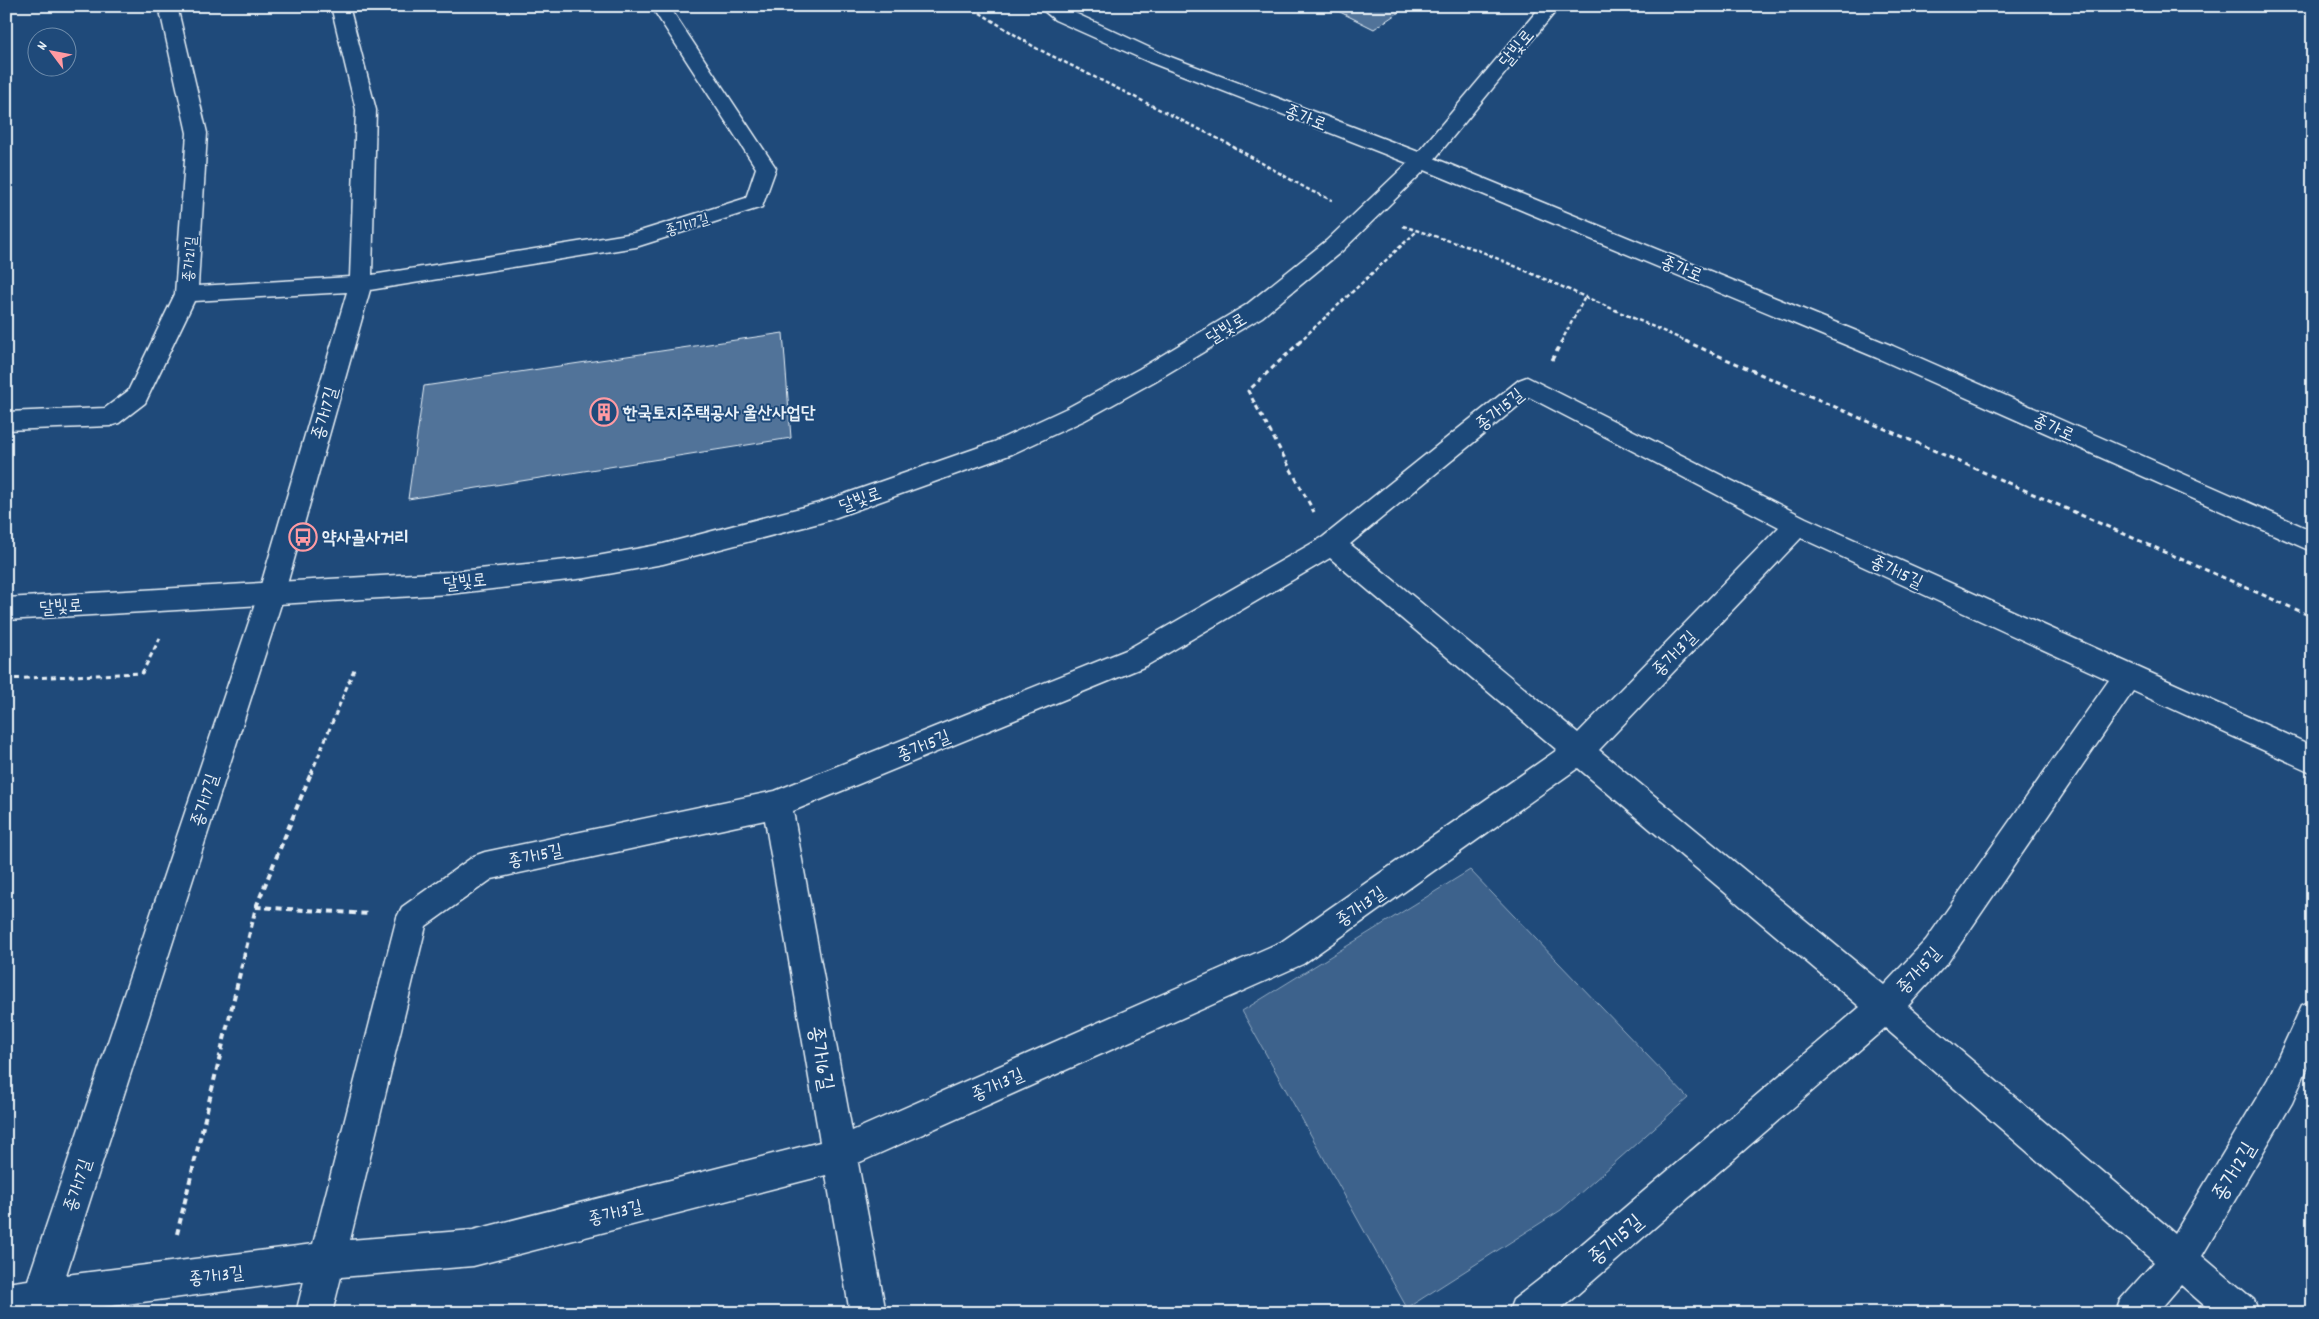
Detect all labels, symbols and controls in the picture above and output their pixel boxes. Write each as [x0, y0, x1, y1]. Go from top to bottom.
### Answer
street label: 달빛로 [1494, 25, 1541, 74]
north arrow [28, 28, 78, 78]
text: N [32, 38, 53, 54]
street label: 종가로 [1280, 100, 1330, 139]
street label: 종가17길 [663, 209, 712, 243]
street label: 종가21길 [178, 235, 204, 283]
street label: 종가로 [1656, 251, 1706, 290]
street label: 달빛로 [1202, 308, 1252, 352]
street label: 종가15길 [1471, 383, 1530, 438]
street label: 종가17길 [307, 384, 346, 443]
building icon: 한국토지주택공사 울산사업단 [589, 397, 619, 427]
place label: 한국토지주택공사 울산사업단 [622, 402, 816, 427]
street label: 종가로 [2028, 409, 2078, 450]
street label: 달빛로 [836, 482, 885, 520]
bus stop icon: 약사골사거리 [288, 522, 318, 552]
place label: 약사골사거리 [322, 527, 409, 552]
street label: 종가15길 [1865, 550, 1927, 597]
street label: 달빛로 [442, 569, 488, 598]
street label: 달빛로 [39, 595, 83, 622]
street label: 종가13길 [1648, 626, 1704, 683]
street label: 종가15길 [893, 725, 955, 769]
street label: 종가17길 [186, 771, 227, 830]
street label: 종가15길 [506, 839, 566, 875]
street label: 종가13길 [1332, 882, 1392, 934]
street label: 종가15길 [1892, 942, 1948, 1001]
street label: 종가16길 [799, 1024, 840, 1094]
street label: 종가13길 [968, 1063, 1029, 1109]
street label: 종가12길 [2206, 1137, 2265, 1208]
street label: 종가17길 [59, 1156, 100, 1215]
street label: 종가13길 [586, 1195, 646, 1233]
street label: 종가15길 [1583, 1209, 1651, 1274]
street label: 종가13길 [187, 1262, 246, 1293]

